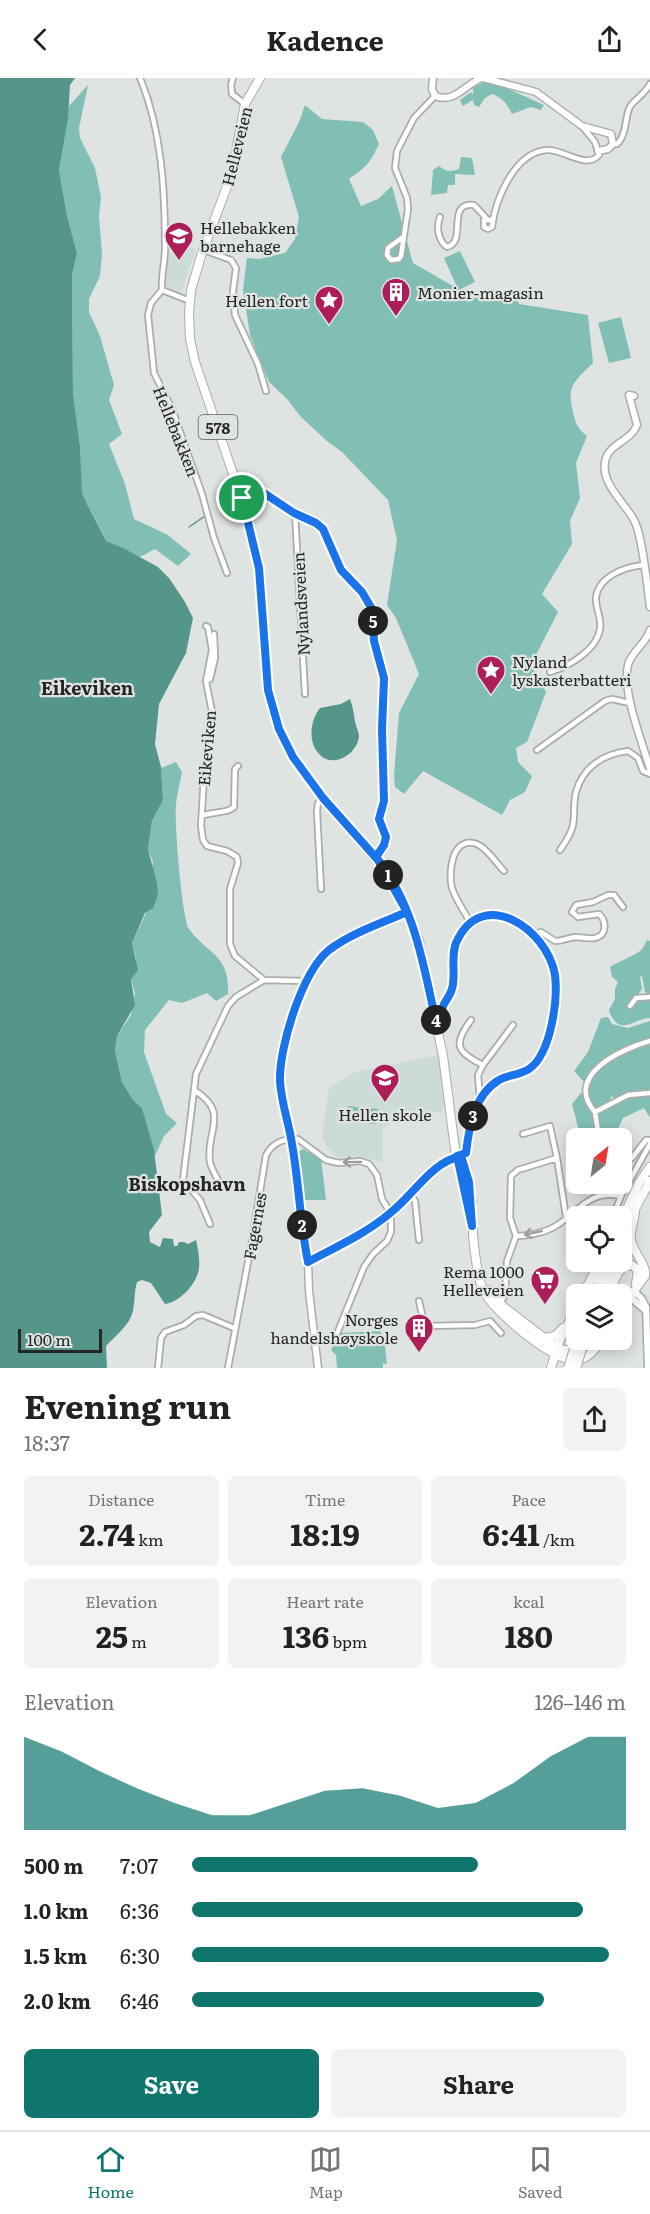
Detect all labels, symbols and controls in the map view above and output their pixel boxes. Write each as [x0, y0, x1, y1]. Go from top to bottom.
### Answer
text: Kadence [266, 19, 384, 59]
icon: back [24, 23, 57, 56]
icon: share [593, 23, 626, 56]
street label: Helleveien [215, 103, 258, 188]
place label: Hellebakken barnehage [200, 215, 297, 257]
school or university icon: Hellebakken barnehage [163, 220, 195, 262]
building icon: Monier-magasin [380, 276, 412, 318]
place label: Monier-magasin [417, 280, 544, 304]
place icon: Hellen fort [313, 284, 345, 326]
place label: Hellen fort [225, 288, 309, 312]
street label: Hellebakken [148, 382, 206, 480]
road number: 578 [198, 415, 238, 439]
pin [216, 472, 267, 523]
icon: arrive [225, 481, 258, 514]
street label: Nylandsveien [285, 551, 315, 656]
pin: 5 [358, 606, 388, 636]
text: 5 [369, 609, 377, 633]
place label: Nyland lyskasterbatteri [512, 649, 632, 691]
place icon: Nyland lyskasterbatteri [475, 654, 507, 696]
district label: Eikeviken [41, 674, 134, 701]
street label: Eikeviken [191, 709, 221, 787]
pin: 1 [373, 860, 403, 890]
text: 1 [385, 863, 391, 887]
pin: 4 [421, 1005, 451, 1035]
text: 4 [431, 1008, 441, 1032]
school or university icon: Hellen skole [369, 1062, 401, 1104]
pin: 3 [458, 1101, 488, 1131]
place label: Hellen skole [338, 1102, 432, 1126]
text: 3 [469, 1104, 477, 1128]
north arrow [566, 1128, 632, 1194]
map controls [566, 1128, 632, 1350]
one-way arrow [343, 1157, 362, 1168]
district label: Biskopshavn [128, 1170, 246, 1197]
street label: Fagernes [236, 1190, 272, 1262]
button: locate [566, 1206, 632, 1272]
pin: 2 [287, 1210, 317, 1240]
text: 2 [298, 1213, 306, 1237]
one-way arrow [524, 1228, 543, 1239]
place label: Rema 1000 Helleveien [443, 1259, 524, 1301]
supermarket icon: Rema 1000 Helleveien [529, 1264, 561, 1306]
button: layers [566, 1284, 632, 1350]
place label: Norges handelshøyskole [270, 1307, 398, 1349]
building icon: Norges handelshøyskole [403, 1312, 435, 1354]
scale bar [18, 1326, 102, 1354]
text: 100 m [27, 1327, 71, 1351]
text: Evening run [24, 1380, 231, 1429]
button: share [563, 1388, 626, 1451]
text: 18:37 [24, 1427, 70, 1457]
text: Distance [88, 1487, 154, 1511]
text: Time [305, 1487, 345, 1511]
text: Pace [511, 1487, 546, 1511]
text: 2.74 [79, 1511, 135, 1555]
text: 18:19 [290, 1511, 360, 1555]
text: 6:41 [482, 1511, 540, 1555]
text: km [135, 1527, 163, 1551]
text: /km [540, 1527, 575, 1551]
text: Elevation [85, 1589, 158, 1613]
text: Heart rate [286, 1589, 364, 1613]
text: kcal [513, 1589, 544, 1613]
text: 25 [96, 1613, 128, 1657]
text: 136 [283, 1613, 329, 1657]
text: 180 [504, 1613, 553, 1657]
text: m [128, 1629, 147, 1653]
text: bpm [329, 1629, 367, 1653]
text: Elevation [24, 1686, 114, 1716]
text: 126–146 m [534, 1686, 626, 1716]
text: 500 m [24, 1850, 83, 1880]
text: 7:07 [120, 1850, 158, 1880]
text: 1.0 km [24, 1895, 89, 1925]
text: 6:36 [120, 1895, 159, 1925]
text: 1.5 km [24, 1940, 87, 1970]
text: 6:30 [120, 1940, 160, 1970]
text: 2.0 km [24, 1985, 91, 2015]
text: 6:46 [120, 1985, 159, 2015]
button: Save [24, 2049, 319, 2118]
button: Share [331, 2049, 626, 2118]
tab: Home [88, 2143, 134, 2203]
tab: Map [309, 2143, 343, 2203]
tab: Saved [518, 2143, 562, 2203]

